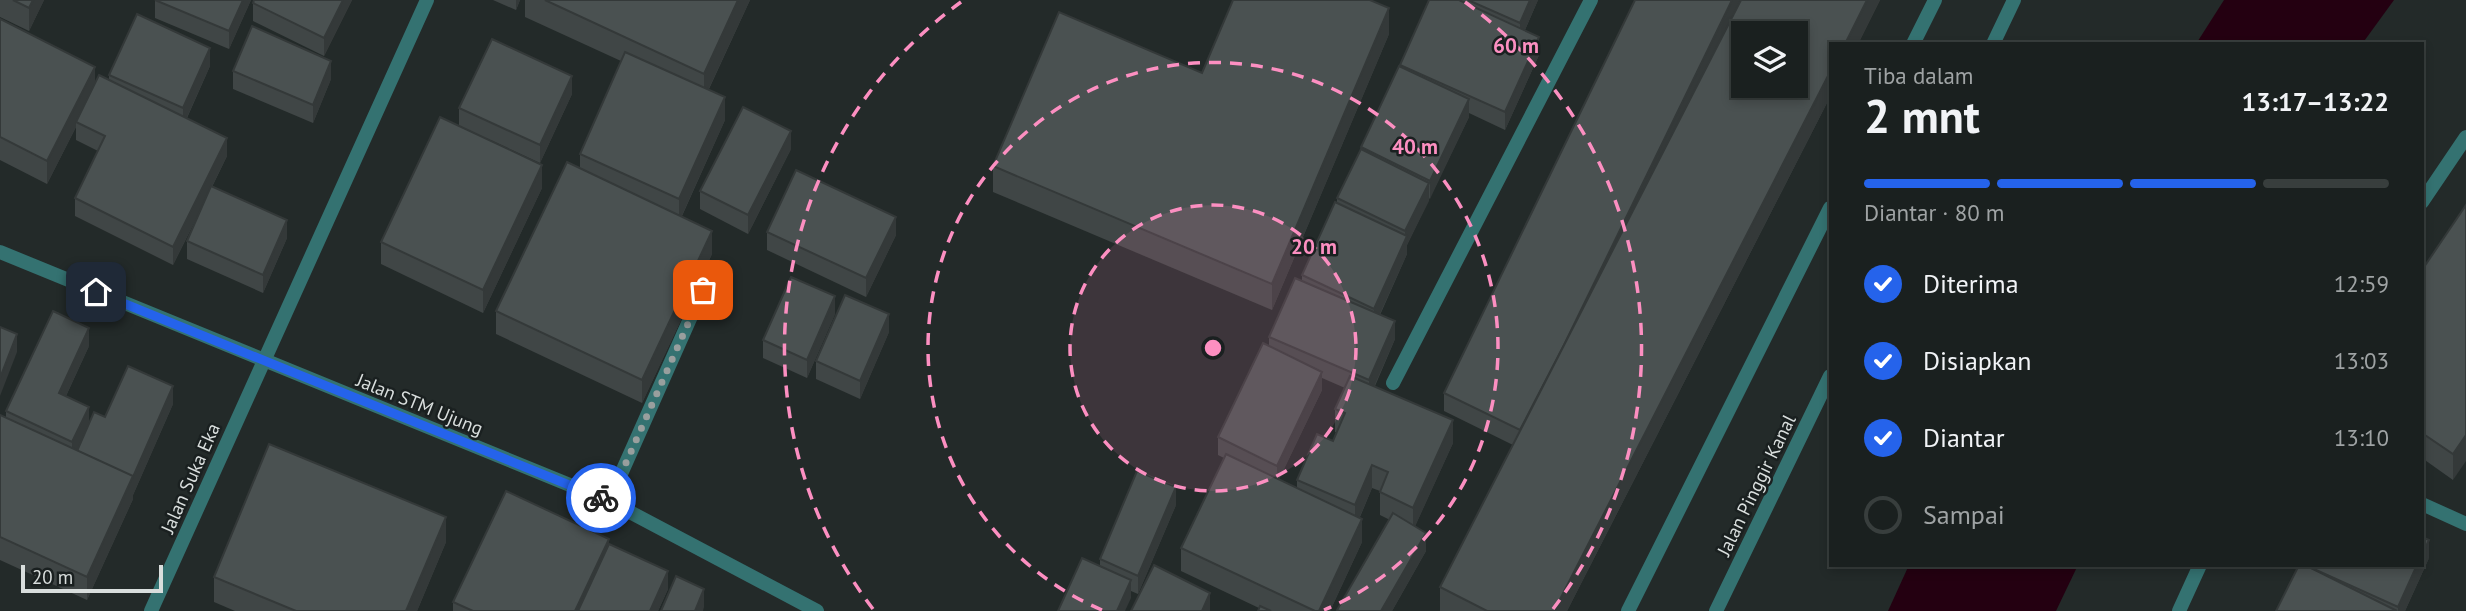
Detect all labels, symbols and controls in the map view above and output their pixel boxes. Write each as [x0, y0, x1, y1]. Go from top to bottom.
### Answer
map controls [1731, 21, 1808, 98]
button: layers [1731, 21, 1808, 98]
text: 60 m [1493, 32, 1539, 59]
text: Tiba dalam [1864, 61, 1973, 90]
text: 13:17–13:22 [2242, 85, 2389, 118]
text: 2 mnt [1864, 86, 1980, 146]
text: 40 m [1392, 133, 1438, 160]
text: Diantar · 80 m [1864, 198, 2005, 227]
text: 20 m [1291, 233, 1337, 260]
pin [673, 260, 733, 320]
pin [66, 262, 126, 322]
icon: check [1864, 265, 1902, 303]
text: Diterima [1923, 267, 2019, 300]
text: 12:59 [2334, 269, 2389, 298]
icon: bag [684, 271, 722, 309]
icon: home [77, 273, 115, 311]
centre of rings [1201, 336, 1225, 360]
icon: check [1864, 342, 1902, 380]
text: Disiapkan [1923, 344, 2031, 377]
text: 13:03 [2334, 346, 2389, 375]
street label: Jalan STM Ujung [352, 367, 487, 440]
street label: Jalan Pinggir Kanal [1711, 410, 1801, 561]
street label: Jalan Suka Eka [155, 419, 225, 538]
icon: check [1864, 419, 1902, 457]
text: Diantar [1923, 421, 2005, 454]
text: 13:10 [2334, 423, 2389, 452]
courier [566, 463, 636, 533]
icon: bike [582, 479, 620, 517]
text: Sampai [1923, 498, 2005, 531]
scale bar [21, 562, 163, 594]
text: 20 m [32, 565, 73, 589]

